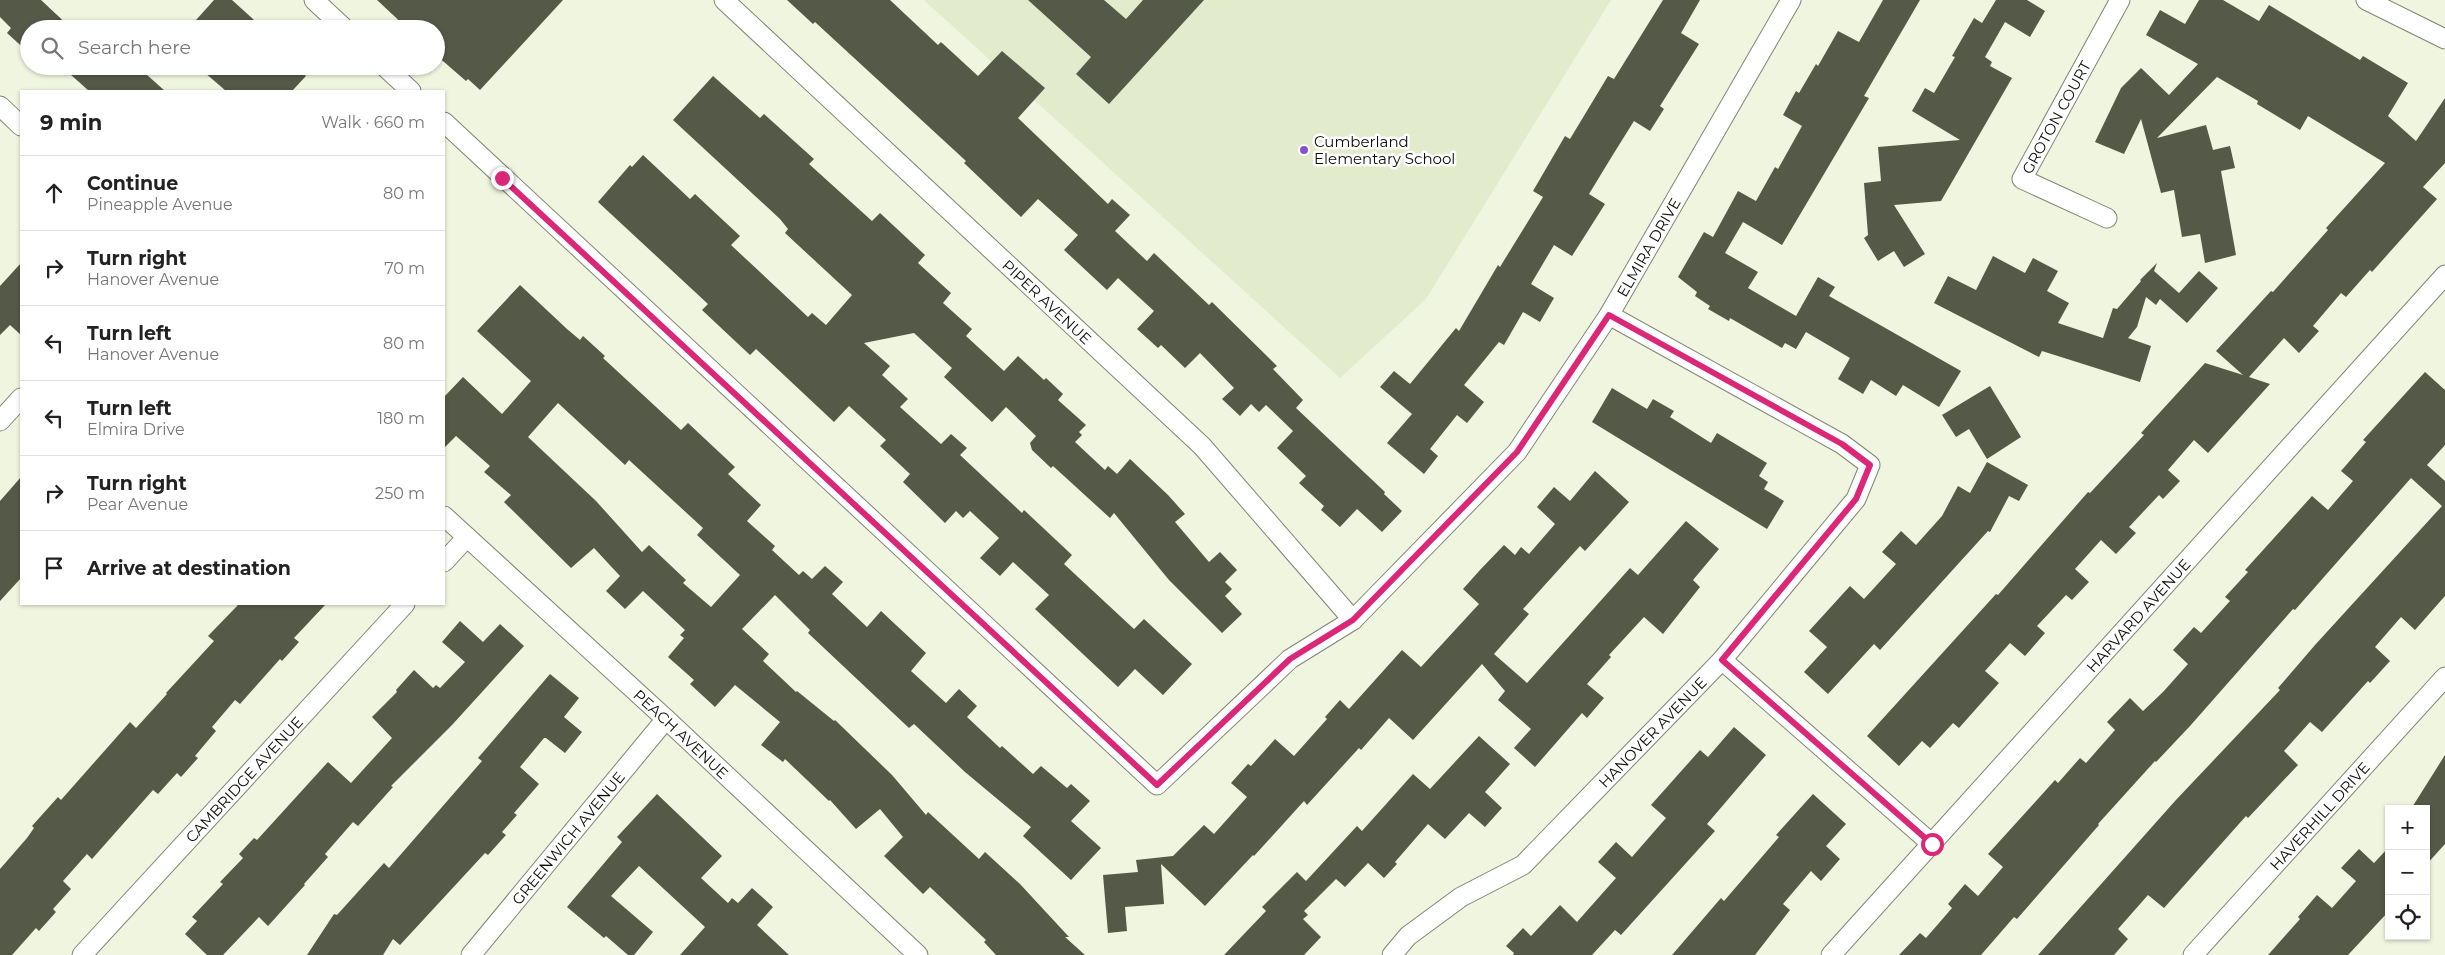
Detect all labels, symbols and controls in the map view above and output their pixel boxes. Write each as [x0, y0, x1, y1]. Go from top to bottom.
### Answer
search box [20, 20, 445, 75]
icon: search [38, 34, 66, 62]
text: Search here [78, 36, 191, 59]
street label: GROTON COURT [2017, 57, 2095, 177]
text: 9 min [40, 110, 102, 135]
text: Walk · 660 m [321, 113, 425, 132]
place label: Cumberland Elementary School [1314, 132, 1455, 168]
marker: Cumberland Elementary School [1298, 144, 1310, 156]
route end [491, 167, 514, 190]
text: Continue [87, 172, 178, 195]
icon: ahead [40, 179, 68, 207]
text: 80 m [383, 184, 425, 203]
street label: ELMIRA DRIVE [1612, 194, 1684, 300]
text: Pineapple Avenue [87, 195, 233, 214]
text: Turn right [87, 247, 187, 270]
icon: right [40, 254, 68, 282]
street label: PIPER AVENUE [999, 255, 1096, 348]
text: 70 m [384, 259, 425, 278]
text: Hanover Avenue [87, 270, 219, 289]
text: Turn left [87, 322, 172, 345]
icon: left [40, 329, 68, 357]
text: 80 m [383, 334, 425, 353]
text: Hanover Avenue [87, 345, 219, 364]
text: Turn left [87, 397, 172, 420]
icon: left [40, 404, 68, 432]
text: 180 m [377, 409, 425, 428]
text: Elmira Drive [87, 420, 185, 439]
text: Turn right [87, 472, 187, 495]
icon: right [40, 479, 68, 507]
text: 250 m [375, 484, 425, 503]
text: Pear Avenue [87, 495, 188, 514]
icon: arrive [40, 554, 68, 582]
street label: HARVARD AVENUE [2082, 554, 2194, 676]
text: Arrive at destination [87, 557, 291, 580]
street label: HANOVER AVENUE [1594, 672, 1710, 791]
street label: PEACH AVENUE [630, 685, 733, 782]
street label: CAMBRIDGE AVENUE [181, 712, 307, 846]
street label: HAVERHILL DRIVE [2265, 758, 2373, 874]
street label: GREENWICH AVENUE [507, 767, 628, 908]
map controls [2385, 805, 2430, 940]
button: + [2385, 805, 2430, 850]
route start [1921, 833, 1944, 856]
button: − [2385, 850, 2430, 895]
button: locate [2385, 895, 2430, 940]

